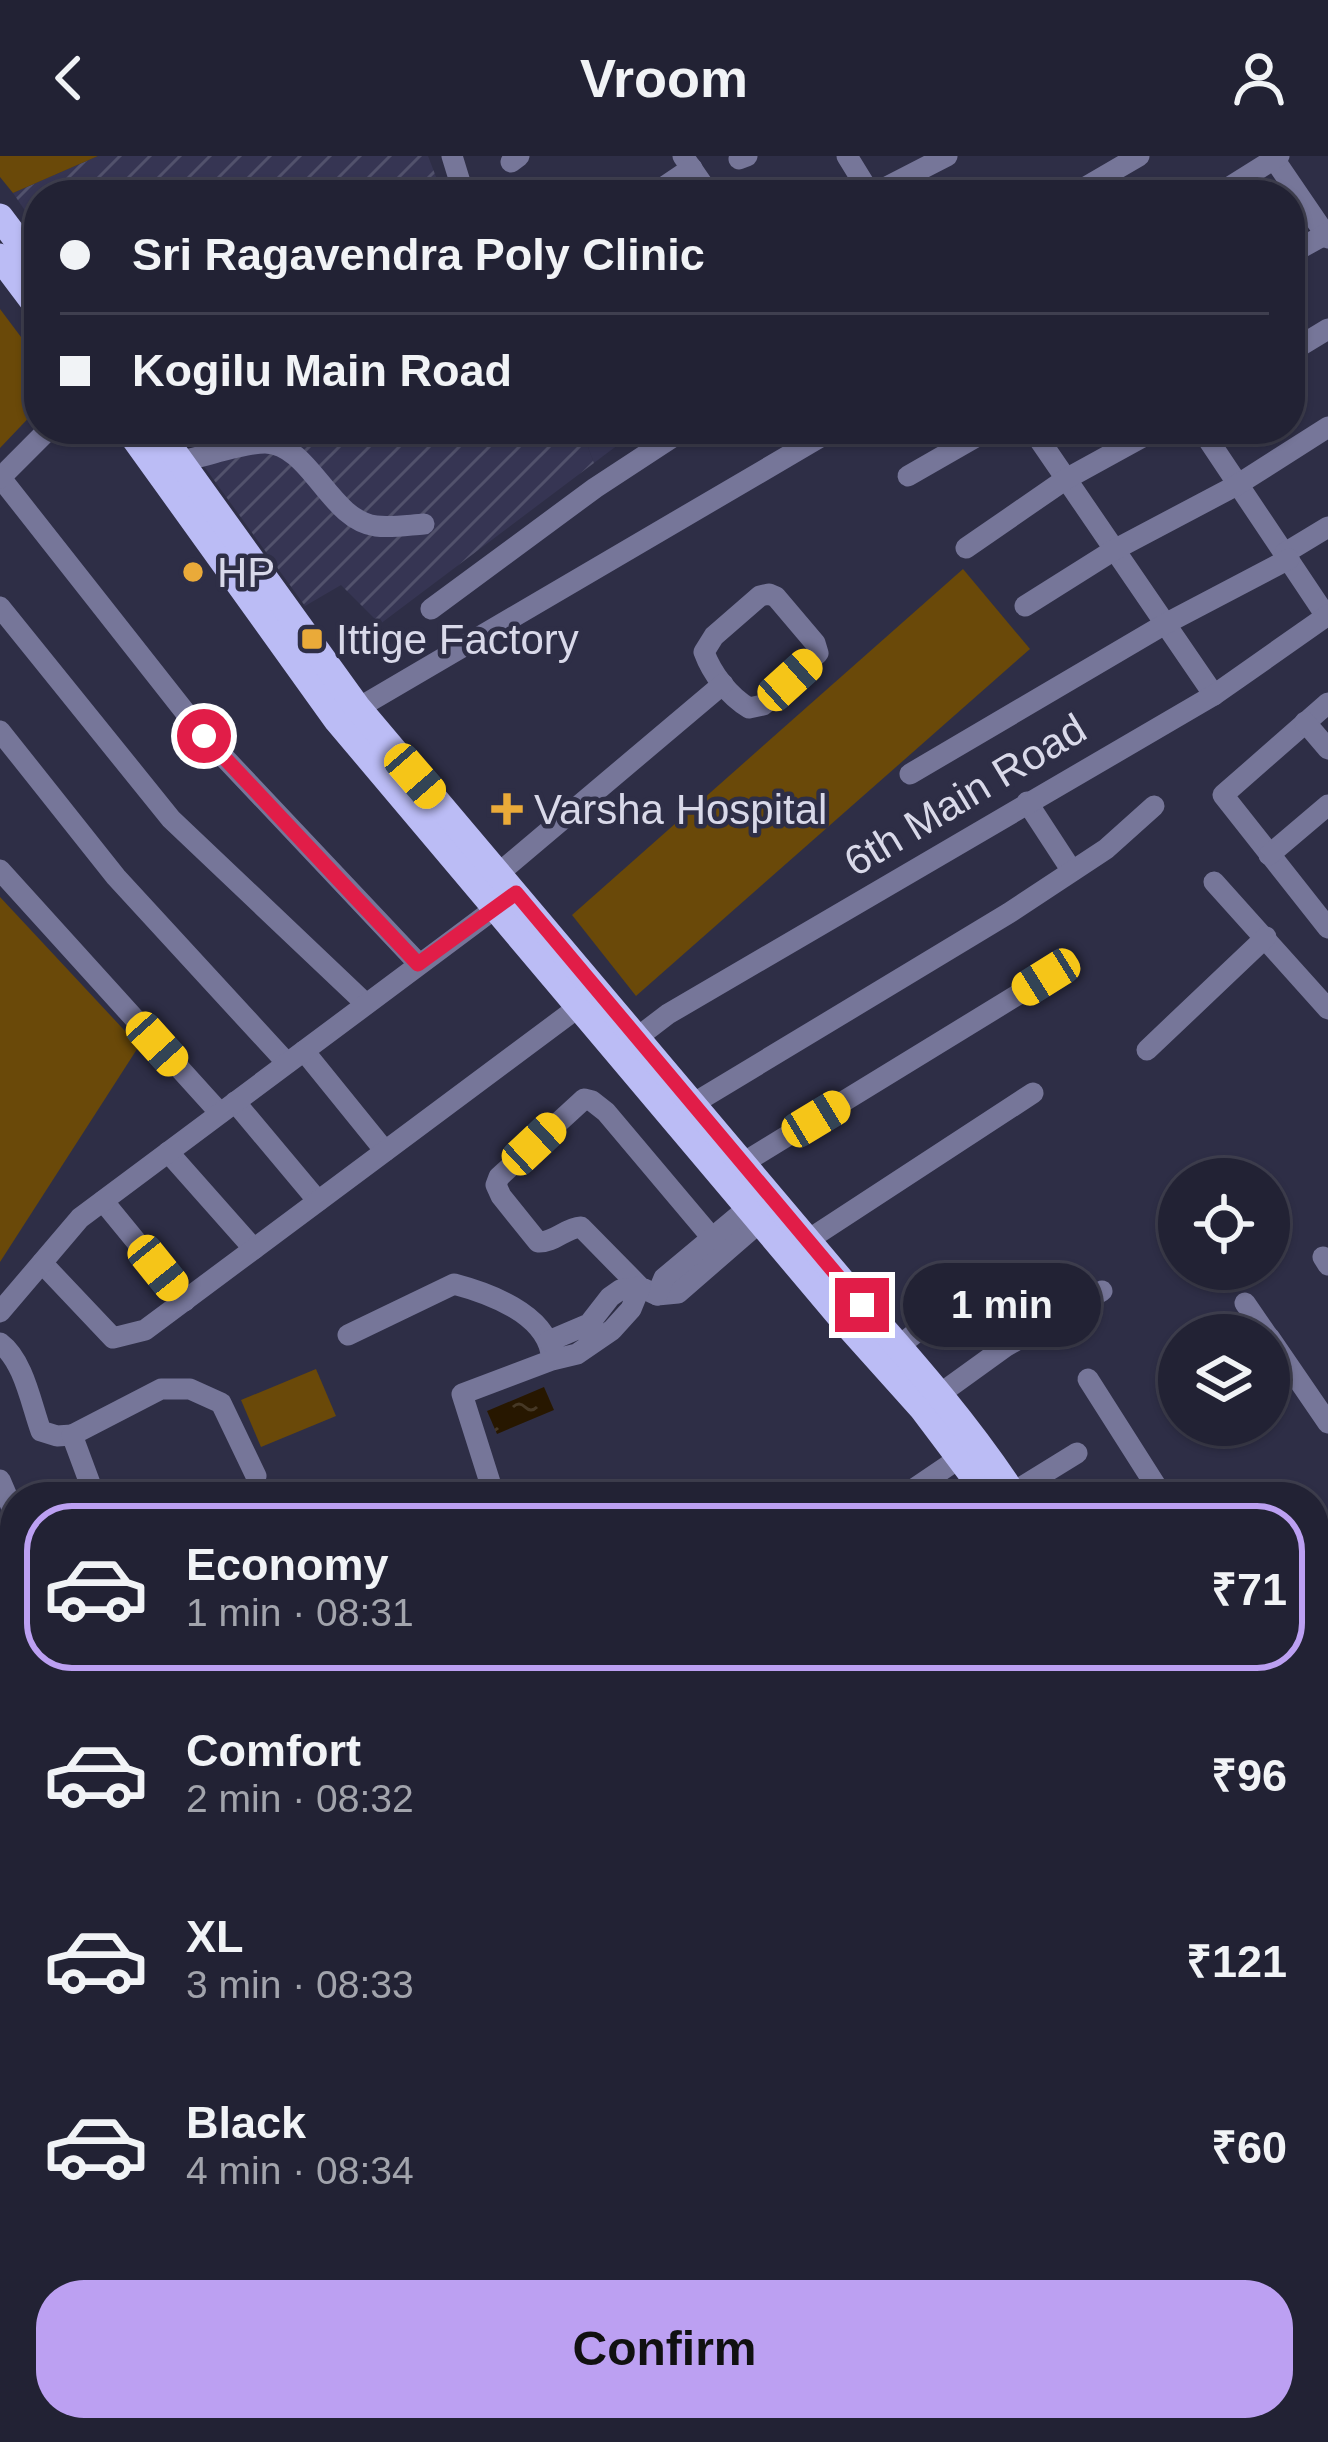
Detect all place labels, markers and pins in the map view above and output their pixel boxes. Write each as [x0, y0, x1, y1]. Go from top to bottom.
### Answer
place label: HP [217, 549, 275, 596]
marker: HP [180, 559, 206, 585]
place label: Ittige Factory [336, 616, 579, 663]
marker: Ittige Factory [299, 626, 325, 652]
place label: Varsha Hospital [534, 786, 827, 833]
marker: Varsha Hospital [491, 793, 523, 825]

